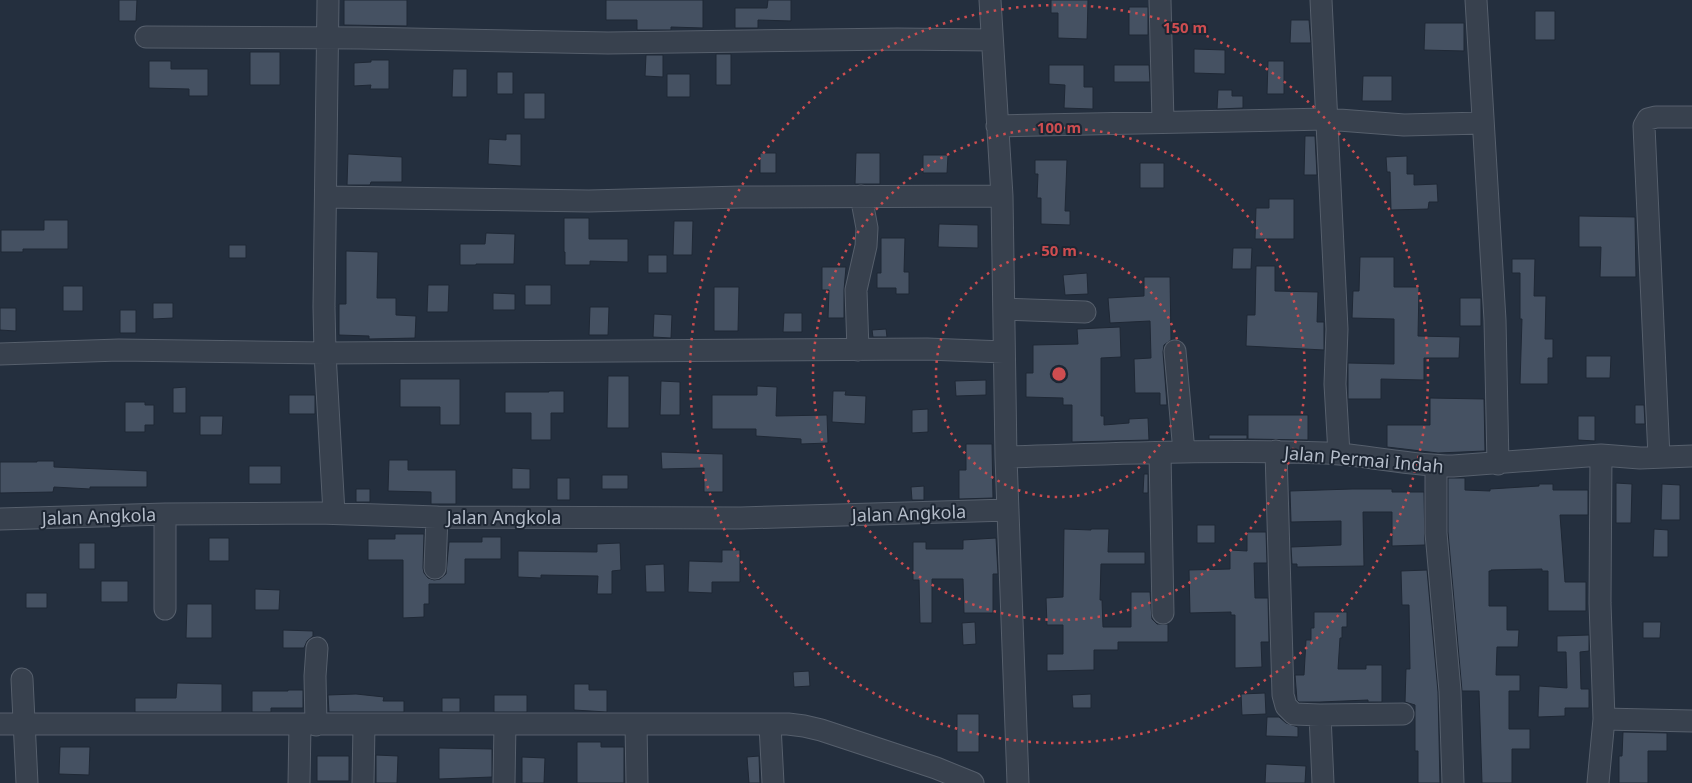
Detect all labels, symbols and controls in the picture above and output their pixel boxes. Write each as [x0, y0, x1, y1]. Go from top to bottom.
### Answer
text: 150 m [1163, 17, 1207, 37]
text: 100 m [1037, 117, 1081, 137]
text: 50 m [1041, 240, 1077, 260]
centre of rings [1050, 365, 1068, 383]
street label: Jalan Permai Indah [1281, 440, 1445, 478]
street label: Jalan Angkola [849, 499, 967, 527]
street label: Jalan Angkola [39, 502, 157, 530]
street label: Jalan Angkola [445, 505, 561, 529]

